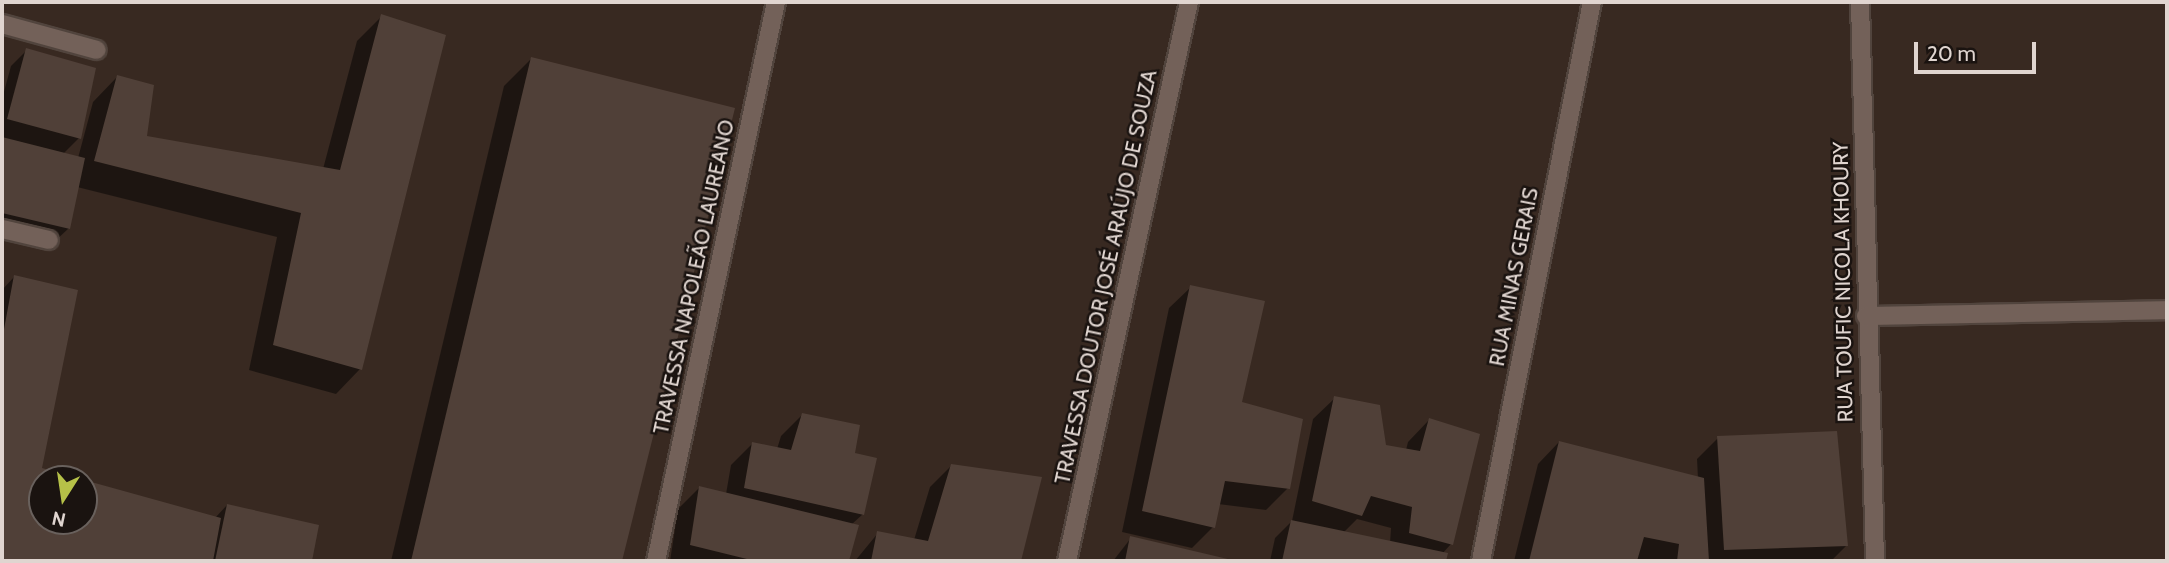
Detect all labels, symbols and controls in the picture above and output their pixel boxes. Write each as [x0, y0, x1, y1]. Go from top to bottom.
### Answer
scale bar [1917, 28, 2039, 72]
text: 20 m [1927, 41, 1976, 66]
street label: TRAVESSA DOUTOR JOSÉ ARAÚJO DE SOUZA [1050, 68, 1162, 486]
street label: TRAVESSA NAPOLEÃO LAUREANO [648, 118, 740, 436]
street label: RUA TOUFIC NICOLA KHOURY [1828, 141, 1858, 423]
street label: RUA MINAS GERAIS [1484, 186, 1544, 368]
north arrow [28, 465, 98, 535]
text: N [50, 506, 68, 532]

